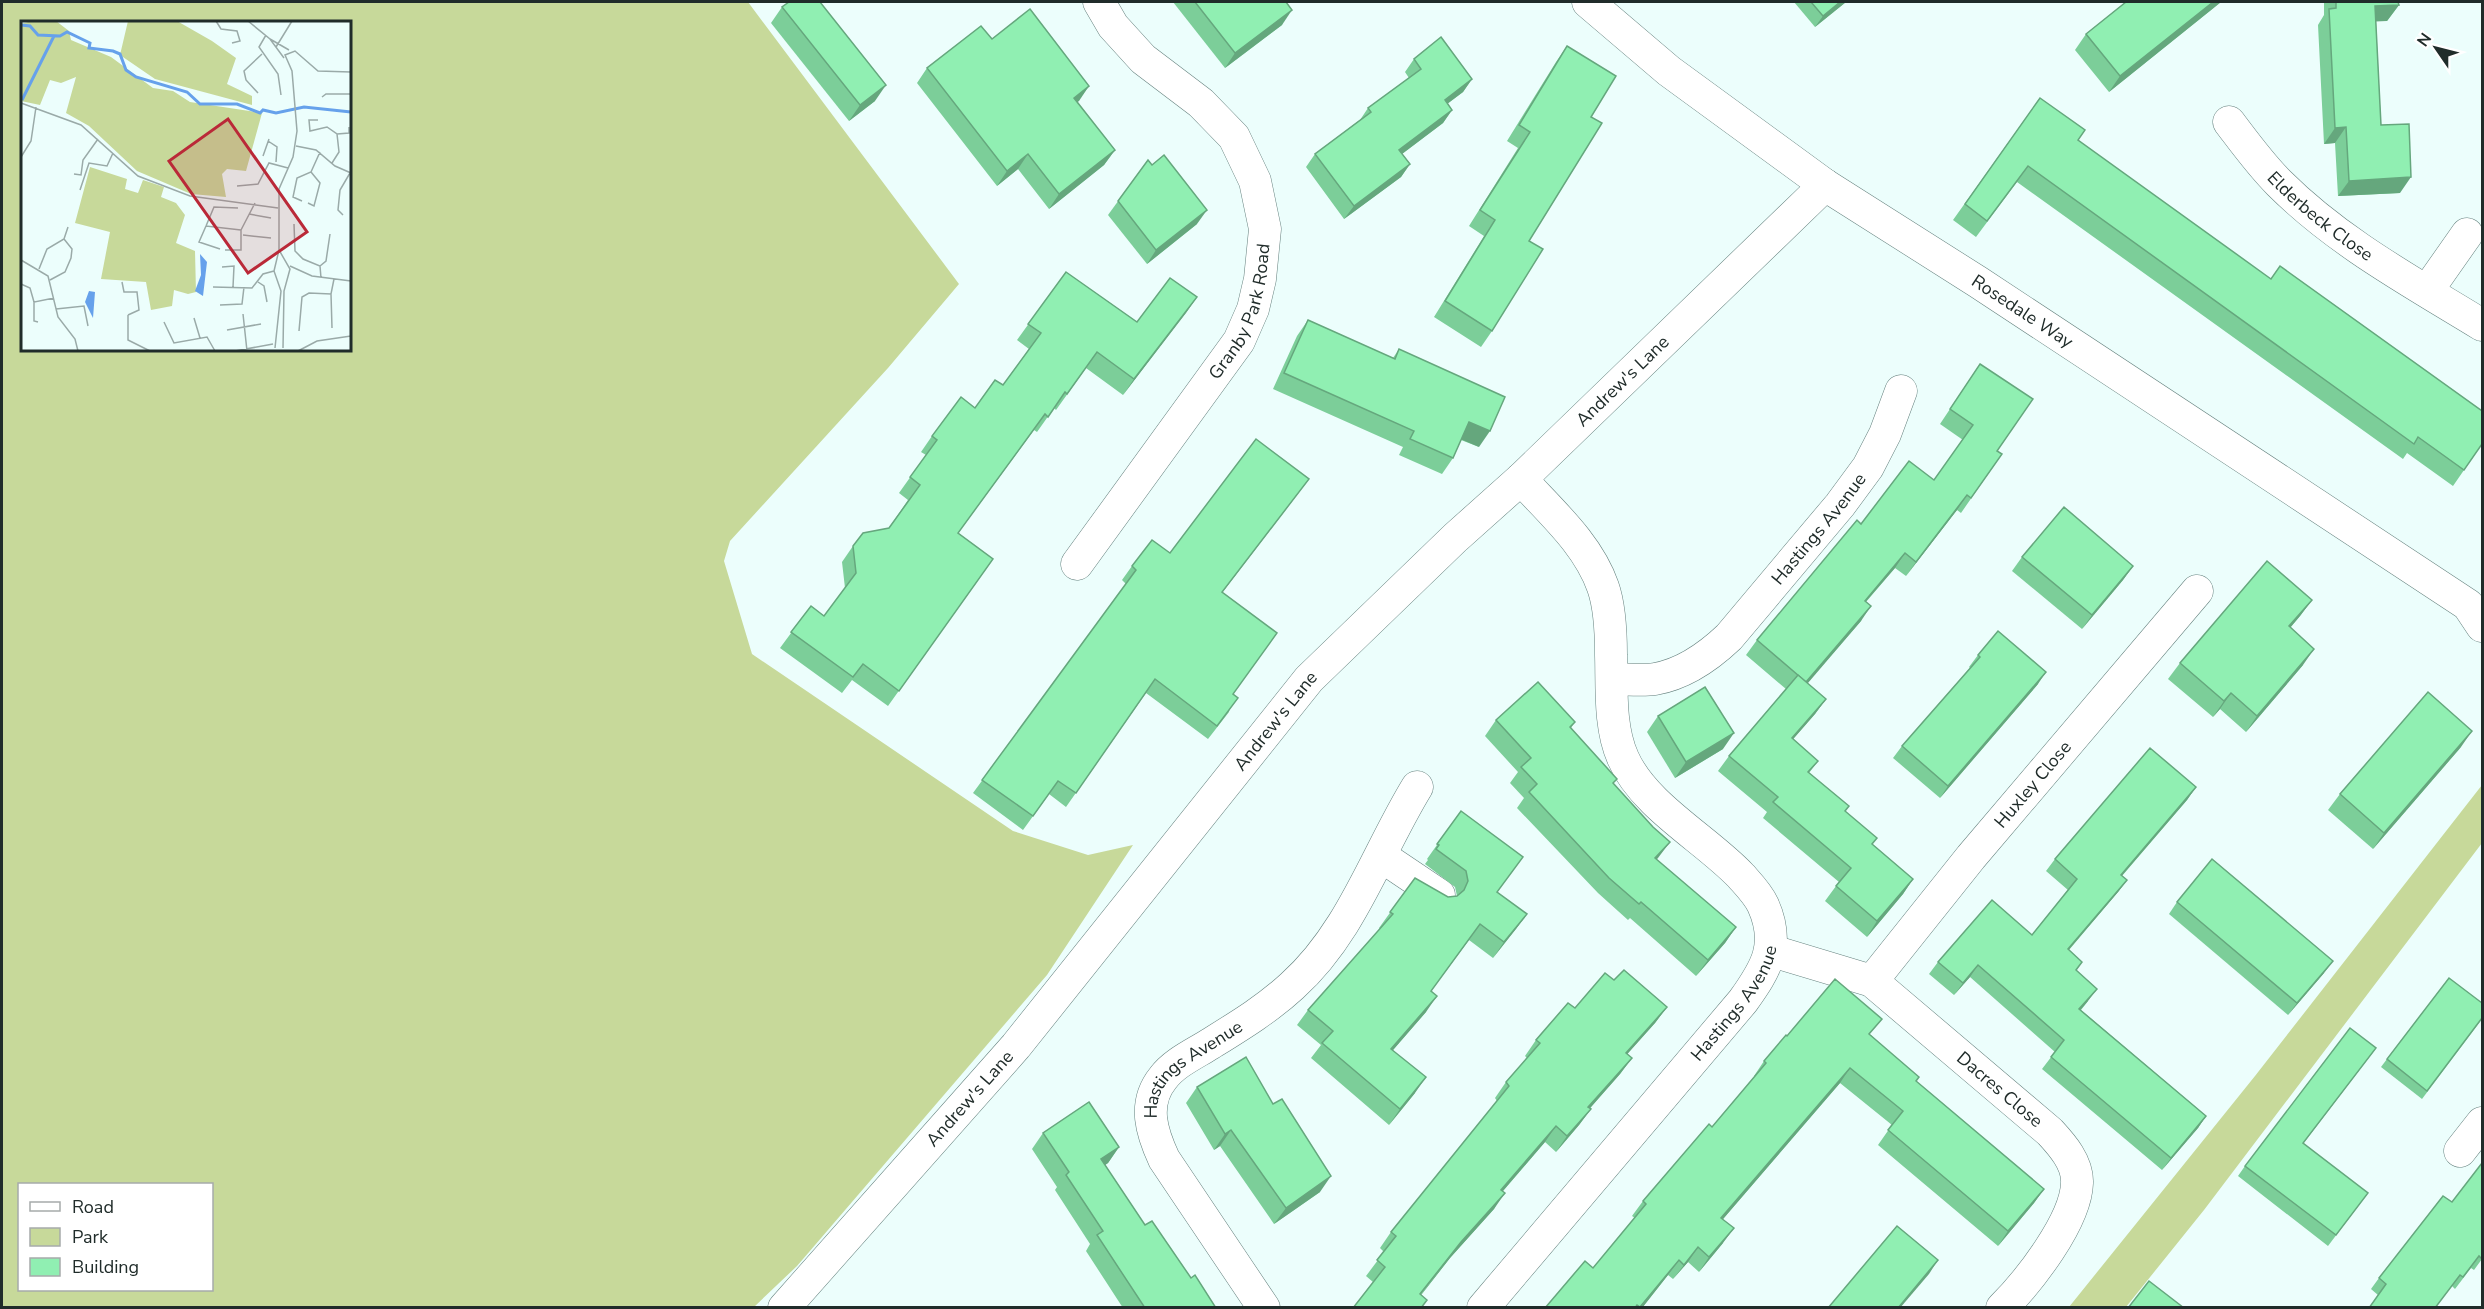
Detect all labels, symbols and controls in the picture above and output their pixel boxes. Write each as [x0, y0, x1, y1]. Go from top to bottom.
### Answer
north arrow [2406, 18, 2466, 78]
inset map [21, 21, 351, 351]
text: N [2412, 29, 2437, 51]
street label: Elderbeck Close [2262, 166, 2378, 266]
street label: Granby Park Road [1203, 242, 1275, 384]
street label: Rosedale Way [1967, 269, 2079, 354]
street label: Andrew's Lane [1570, 330, 1674, 432]
street label: Hastings Avenue [1766, 468, 1872, 590]
street label: Andrew's Lane [1228, 665, 1322, 776]
street label: Huxley Close [1989, 736, 2077, 833]
street label: Hastings Avenue [1685, 943, 1782, 1066]
street label: Hastings Avenue [1139, 1015, 1247, 1119]
street label: Andrew's Lane [920, 1045, 1019, 1152]
street label: Dacres Close [1952, 1046, 2048, 1133]
legend [18, 1183, 213, 1291]
text: Road [72, 1195, 114, 1219]
text: Park [72, 1225, 109, 1249]
text: Building [72, 1255, 139, 1279]

